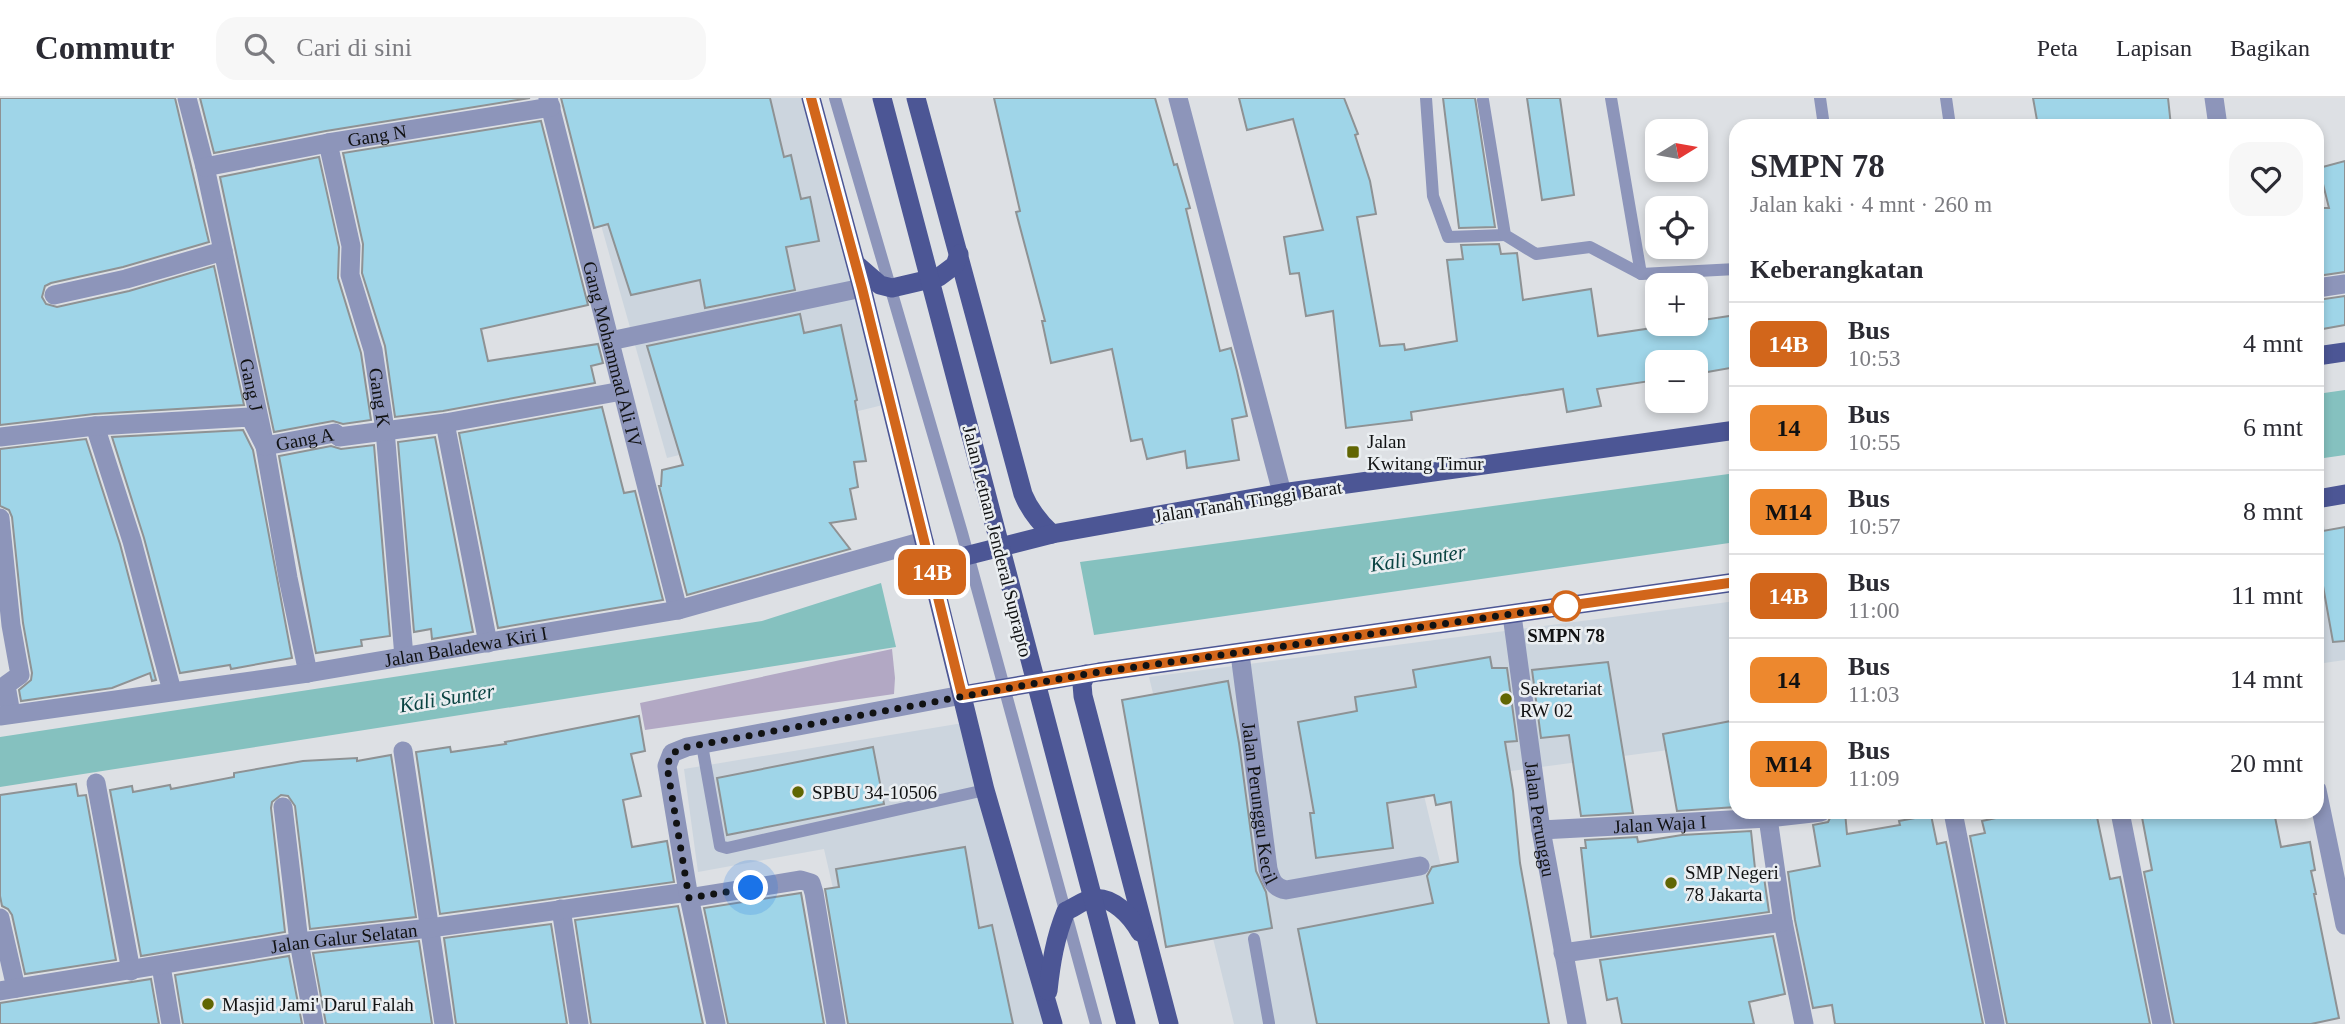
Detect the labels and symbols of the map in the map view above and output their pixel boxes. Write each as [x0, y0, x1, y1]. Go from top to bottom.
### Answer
north arrow [1645, 119, 1708, 182]
street label: Gang N [346, 120, 409, 151]
street label: Gang Mohammad Ali IV [579, 259, 646, 449]
street label: Gang J [235, 357, 267, 413]
street label: Gang K [365, 366, 394, 429]
street label: Gang A [274, 423, 336, 455]
street label: Jalan Letnan Jenderal Suprapto [959, 423, 1036, 659]
place label: Jalan Kwitang Timur [1367, 431, 1484, 474]
marker: Jalan Kwitang Timur [1345, 444, 1361, 460]
street label: Jalan Tanah Tinggi Barat [1153, 476, 1344, 527]
water label: Kali Sunter [1368, 539, 1468, 577]
line badge: 14B [892, 549, 972, 595]
marker: SMPN 78 [1551, 591, 1581, 621]
street label: Jalan Baladewa Kiri I [383, 622, 549, 671]
place label: SMPN 78 [1527, 625, 1605, 646]
water label: Kali Sunter [397, 678, 497, 718]
place label: Sekretariat RW 02 [1520, 678, 1603, 721]
marker: Sekretariat RW 02 [1498, 691, 1514, 707]
street label: Jalan Perunggu Kecil [1238, 721, 1282, 888]
street label: Jalan Perunggu [1521, 760, 1560, 879]
place label: SPBU 34-10506 [812, 782, 937, 803]
marker: SPBU 34-10506 [790, 784, 806, 800]
street label: Jalan Waja I [1613, 811, 1707, 837]
place label: SMP Negeri 78 Jakarta [1685, 862, 1779, 905]
your location [733, 870, 768, 905]
marker: SMP Negeri 78 Jakarta [1663, 875, 1679, 891]
street label: Jalan Galur Selatan [269, 919, 419, 958]
place label: Masjid Jami' Darul Falah [222, 994, 414, 1015]
marker: Masjid Jami' Darul Falah [200, 996, 216, 1012]

